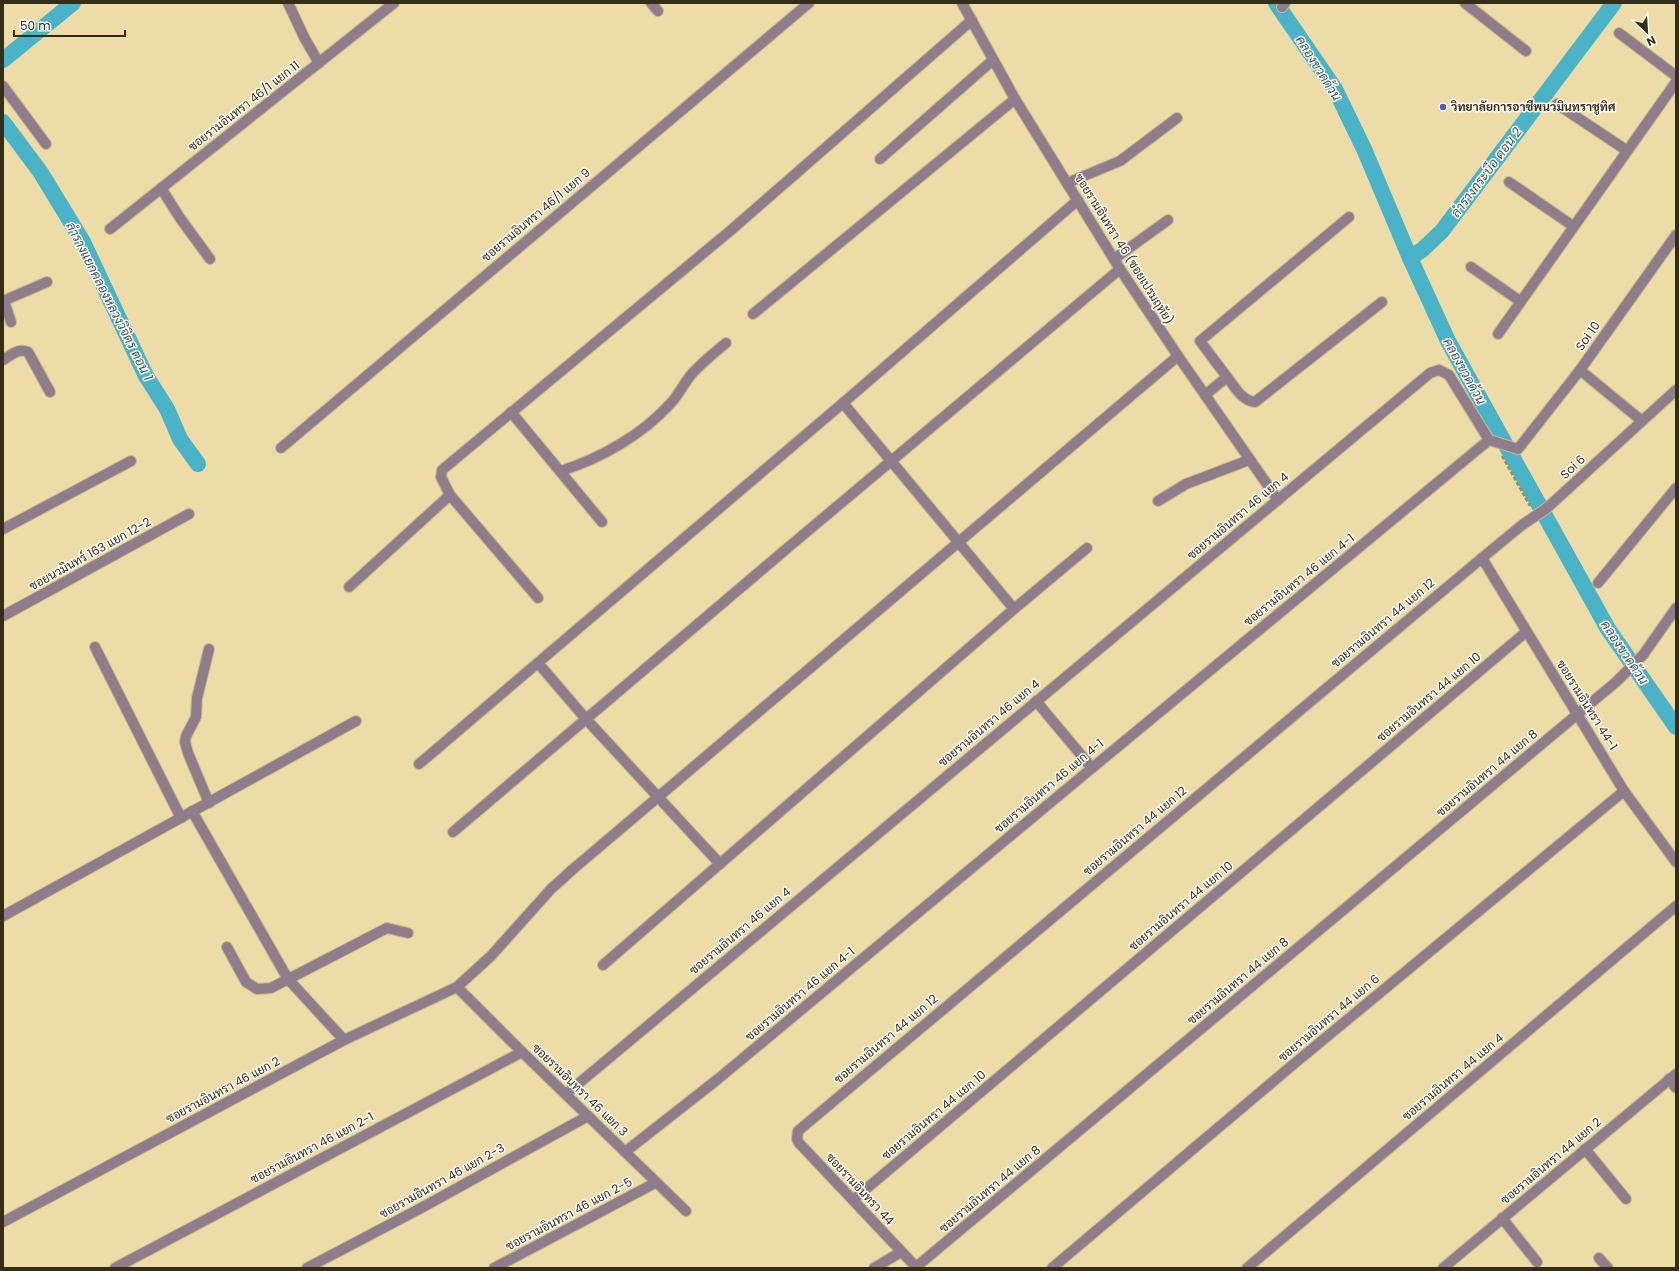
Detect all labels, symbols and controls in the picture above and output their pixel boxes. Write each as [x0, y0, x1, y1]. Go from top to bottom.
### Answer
scale bar [14, 12, 125, 38]
north arrow [1627, 12, 1667, 52]
text: 50 m [20, 17, 51, 34]
water label: คลองขวดด้วน [1291, 32, 1347, 105]
text: N [1644, 32, 1658, 50]
street label: ซอยรามอินทรา 46/1 แยก 11 [184, 57, 303, 155]
place label: วิทยาลัยการอาชีพนวมินทราชูทิศ [1450, 98, 1616, 115]
marker: วิทยาลัยการอาชีพนวมินทราชูทิศ [1438, 102, 1448, 112]
water label: ลำรางกระบือ ตอน 2 [1446, 123, 1527, 221]
street label: ซอยรามอินทรา 46/1 แยก 9 [478, 164, 594, 265]
street label: ซอยรามอินทรา 46 (ซอยเปรมฤทัย) [1071, 170, 1178, 327]
water label: ลำรางแยกคลองหลวงวิจิตร ตอน 1 [61, 219, 158, 384]
street label: Soi 10 [1571, 318, 1604, 354]
water label: คลองขวดด้วน [1438, 334, 1491, 409]
street label: Soi 6 [1556, 451, 1589, 483]
street label: ซอยรามอินทรา 46 แยก 4 [1183, 468, 1292, 563]
street label: ซอยนวมินทร์ 163 แยก 12-2 [26, 513, 154, 594]
street label: ซอยรามอินทรา 46 แยก 4-1 [1240, 530, 1358, 630]
street label: ซอยรามอินทรา 44 แยก 12 [1327, 574, 1438, 671]
water label: คลองขวดด้วน [1596, 616, 1653, 689]
street label: ซอยรามอินทรา 44 แยก 10 [1373, 648, 1484, 745]
street label: ซอยรามอินทรา 44-1 [1553, 656, 1622, 753]
street label: ซอยรามอินทรา 46 แยก 4 [934, 675, 1043, 770]
street label: ซอยรามอินทรา 44 แยก 8 [1432, 725, 1541, 820]
street label: ซอยรามอินทรา 46 แยก 4-1 [990, 735, 1107, 836]
street label: ซอยรามอินทรา 44 แยก 12 [1079, 782, 1190, 879]
street label: ซอยรามอินทรา 44 แยก 10 [1125, 857, 1236, 954]
street label: ซอยรามอินทรา 46 แยก 4 [685, 883, 794, 978]
street label: ซอยรามอินทรา 44 แยก 8 [1183, 933, 1292, 1028]
street label: ซอยรามอินทรา 46 แยก 4-1 [741, 943, 858, 1044]
street label: ซอยรามอินทรา 44 แยก 6 [1274, 970, 1383, 1065]
street label: ซอยรามอินทรา 44 แยก 12 [830, 990, 941, 1087]
street label: ซอยรามอินทรา 44 แยก 4 [1398, 1029, 1507, 1124]
street label: ซอยรามอินทรา 46 แยก 3 [529, 1039, 632, 1140]
street label: ซอยรามอินทรา 46 แยก 2 [163, 1052, 283, 1127]
street label: ซอยรามอินทรา 44 แยก 10 [878, 1066, 989, 1163]
street label: ซอยรามอินทรา 46 แยก 2-1 [247, 1108, 376, 1187]
street label: ซอยรามอินทรา 44 แยก 2 [1497, 1113, 1605, 1208]
street label: ซอยรามอินทรา 46 แยก 2-3 [376, 1139, 507, 1222]
street label: ซอยรามอินทรา 44 แยก 8 [935, 1141, 1044, 1236]
street label: ซอยรามอินทรา 44 [823, 1149, 899, 1229]
street label: ซอยรามอินทรา 46 แยก 2-5 [502, 1173, 635, 1254]

